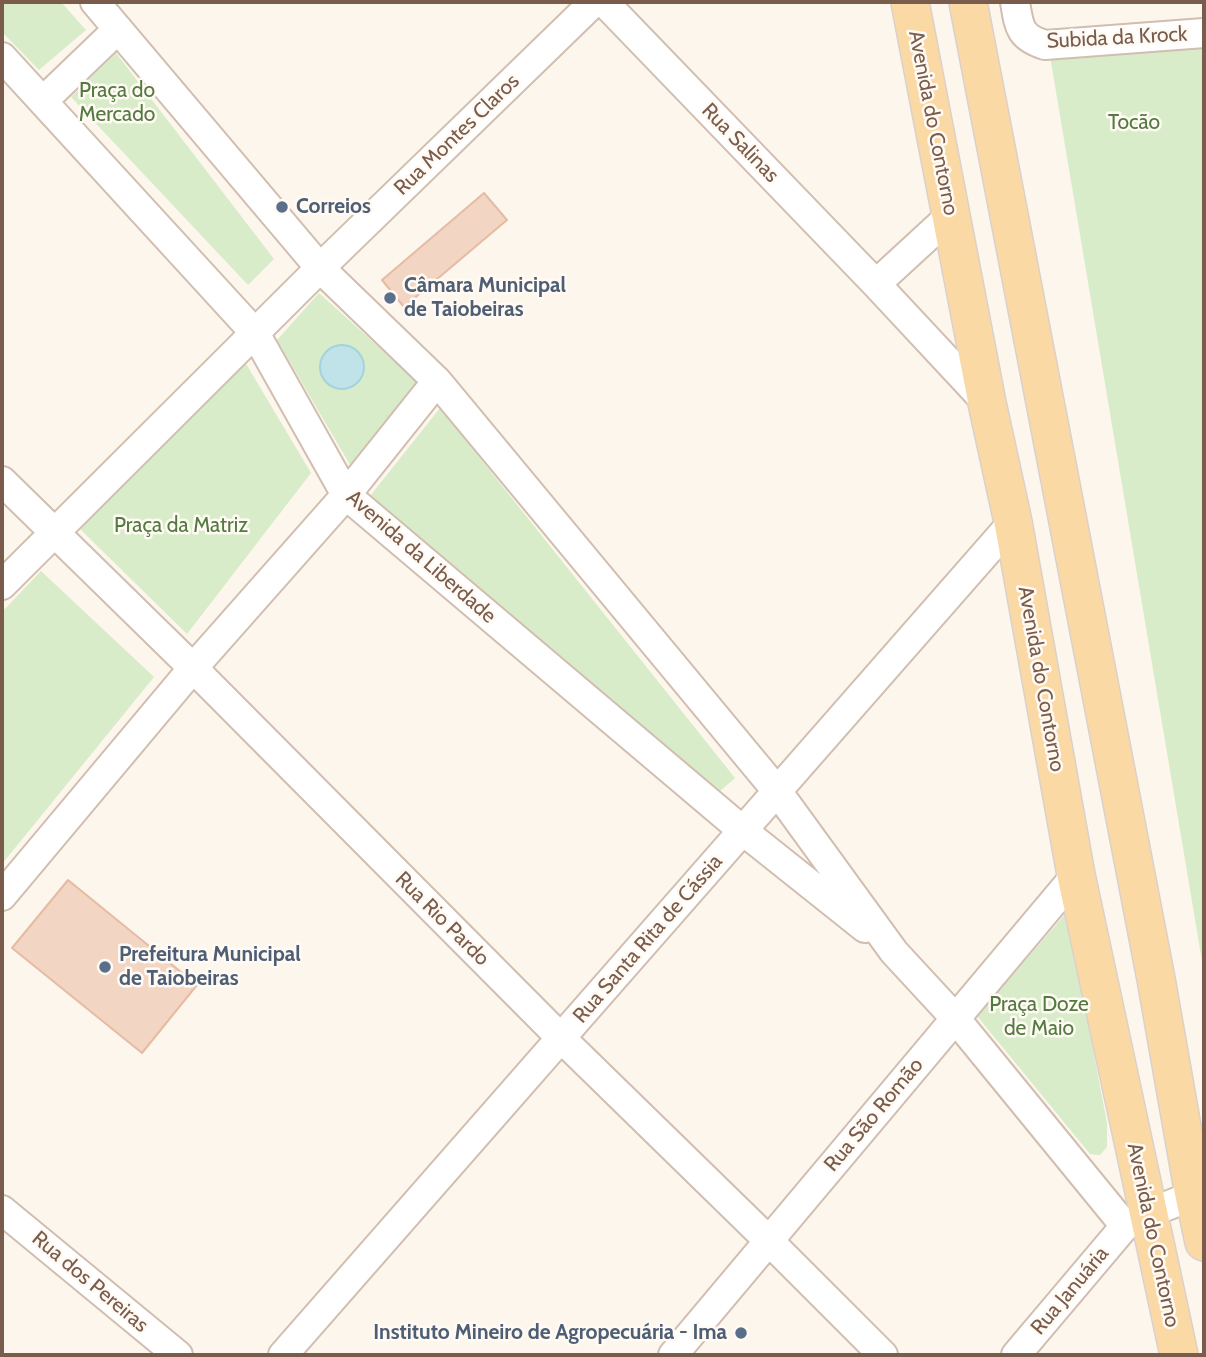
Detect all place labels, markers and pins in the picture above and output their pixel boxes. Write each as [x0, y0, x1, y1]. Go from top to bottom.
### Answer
place label: Correios [296, 194, 371, 220]
marker: Correios [274, 199, 290, 215]
place label: Câmara Municipal de Taiobeiras [404, 273, 566, 323]
marker: Câmara Municipal de Taiobeiras [382, 290, 398, 306]
place label: Prefeitura Municipal de Taiobeiras [119, 942, 301, 992]
marker: Prefeitura Municipal de Taiobeiras [97, 959, 113, 975]
place label: Instituto Mineiro de Agropecuária - Ima [373, 1320, 727, 1346]
marker: Instituto Mineiro de Agropecuária - Ima [733, 1325, 749, 1341]

